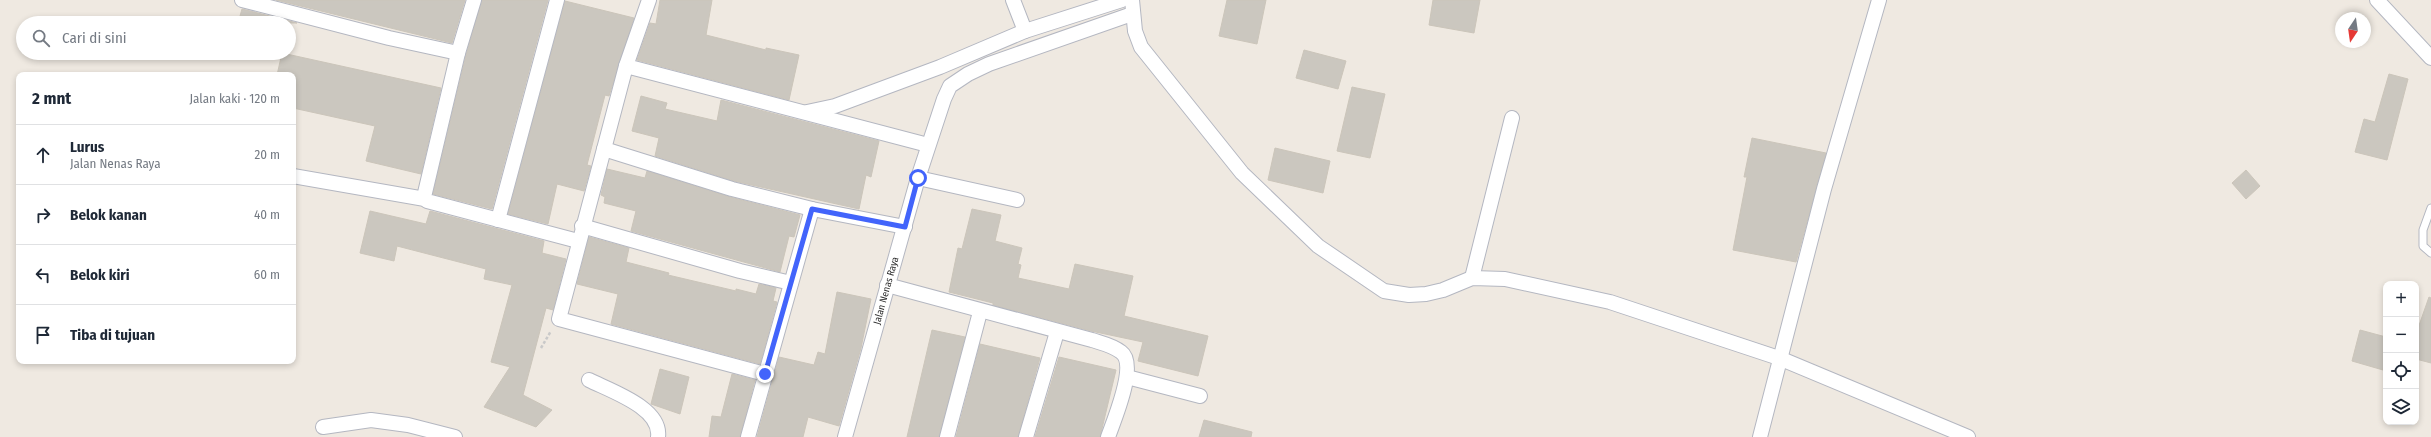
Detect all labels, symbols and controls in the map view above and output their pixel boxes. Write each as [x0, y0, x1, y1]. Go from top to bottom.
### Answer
north arrow [2335, 12, 2371, 48]
search box [16, 16, 296, 60]
icon: search [30, 27, 52, 49]
text: Cari di sini [62, 29, 127, 47]
text: 2 mnt [32, 88, 71, 109]
text: Jalan kaki · 120 m [190, 91, 280, 106]
text: Lurus [70, 138, 104, 156]
icon: ahead [32, 144, 54, 166]
text: 20 m [254, 147, 280, 162]
text: Jalan Nenas Raya [70, 156, 161, 171]
route start [909, 169, 927, 187]
icon: right [32, 204, 54, 226]
text: Belok kanan [70, 206, 147, 224]
text: 40 m [254, 207, 280, 222]
street label: Jalan Nenas Raya [871, 255, 902, 326]
icon: left [32, 264, 54, 286]
text: Belok kiri [70, 266, 130, 284]
text: 60 m [254, 267, 280, 282]
map controls [2383, 281, 2419, 425]
button: + [2383, 281, 2419, 317]
button: − [2383, 317, 2419, 353]
icon: arrive [32, 324, 54, 346]
text: Tiba di tujuan [70, 326, 155, 344]
button: locate [2383, 353, 2419, 389]
route end [756, 365, 774, 383]
button: layers [2383, 389, 2419, 425]

